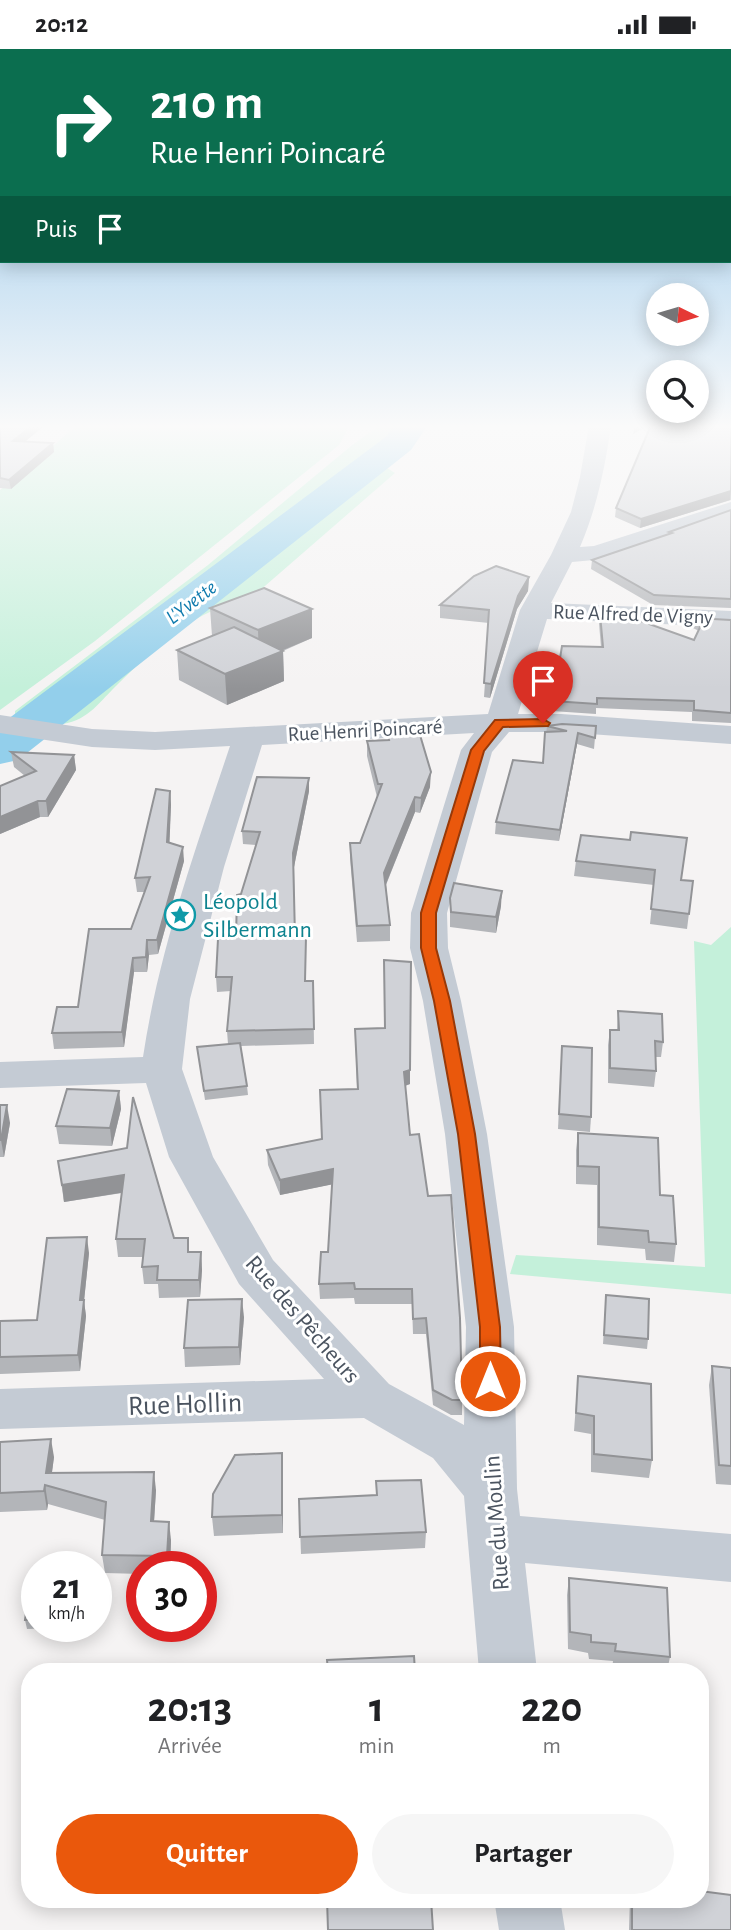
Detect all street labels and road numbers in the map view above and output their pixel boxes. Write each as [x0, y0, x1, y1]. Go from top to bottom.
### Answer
street label: Rue Alfred de Vigny [553, 601, 713, 628]
street label: Rue Henri Poincaré [287, 716, 443, 745]
street label: Rue des Pêcheurs [241, 1251, 364, 1388]
street label: Rue Hollin [128, 1389, 243, 1421]
street label: Rue du Moulin [480, 1455, 514, 1591]

